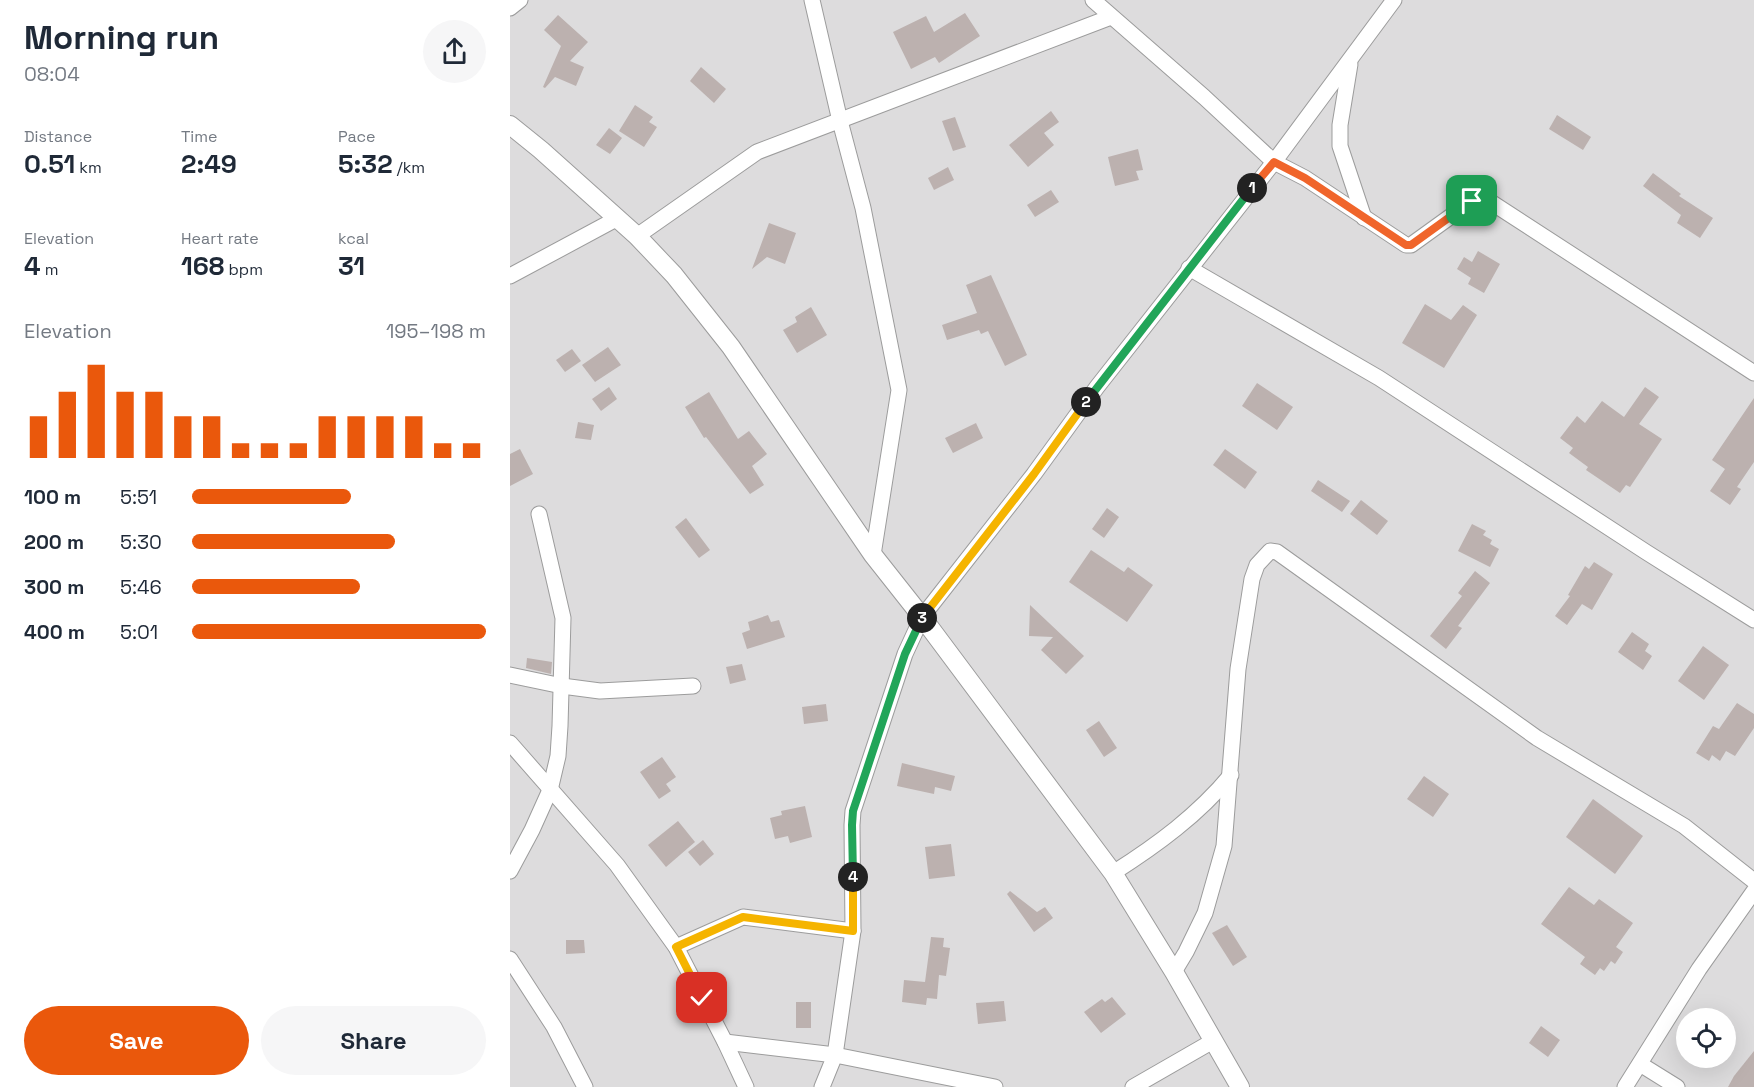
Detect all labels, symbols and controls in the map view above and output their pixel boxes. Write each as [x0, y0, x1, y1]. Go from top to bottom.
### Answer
text: Morning run [24, 17, 219, 59]
button: share [423, 20, 486, 83]
text: 08:04 [24, 61, 80, 87]
text: Distance [24, 126, 92, 147]
text: Time [181, 126, 217, 147]
text: Pace [338, 126, 375, 147]
text: 0.51 [24, 147, 75, 181]
text: 2:49 [181, 147, 237, 181]
text: 5:32 [338, 147, 393, 181]
text: km [75, 157, 102, 178]
text: /km [393, 157, 425, 178]
pin: 1 [1237, 173, 1267, 203]
pin [1446, 175, 1497, 226]
text: 1 [1248, 177, 1256, 198]
icon: arrive [1455, 184, 1488, 217]
text: Elevation [24, 228, 94, 249]
text: Heart rate [181, 228, 259, 249]
text: kcal [338, 228, 369, 249]
text: 4 [24, 249, 41, 283]
text: 168 [181, 249, 224, 283]
text: 31 [338, 249, 365, 283]
text: m [41, 259, 58, 280]
text: bpm [224, 259, 263, 280]
text: Elevation [24, 318, 112, 344]
text: 195–198 m [386, 318, 486, 344]
pin: 2 [1071, 387, 1101, 417]
text: 2 [1081, 391, 1091, 412]
text: 100 m [24, 484, 81, 510]
text: 5:51 [120, 484, 157, 510]
text: 200 m [24, 529, 84, 555]
text: 5:30 [120, 529, 162, 555]
text: 300 m [24, 574, 84, 600]
text: 5:46 [120, 574, 162, 600]
pin: 3 [907, 603, 937, 633]
text: 3 [917, 607, 927, 628]
text: 400 m [24, 619, 85, 645]
text: 5:01 [120, 619, 158, 645]
pin: 4 [838, 862, 868, 892]
text: 4 [848, 866, 858, 887]
pin [676, 972, 727, 1023]
icon: check [685, 981, 718, 1014]
button: Save [24, 1006, 249, 1075]
button: Share [261, 1006, 486, 1075]
map controls [1676, 1008, 1736, 1068]
button: locate [1676, 1008, 1736, 1068]

